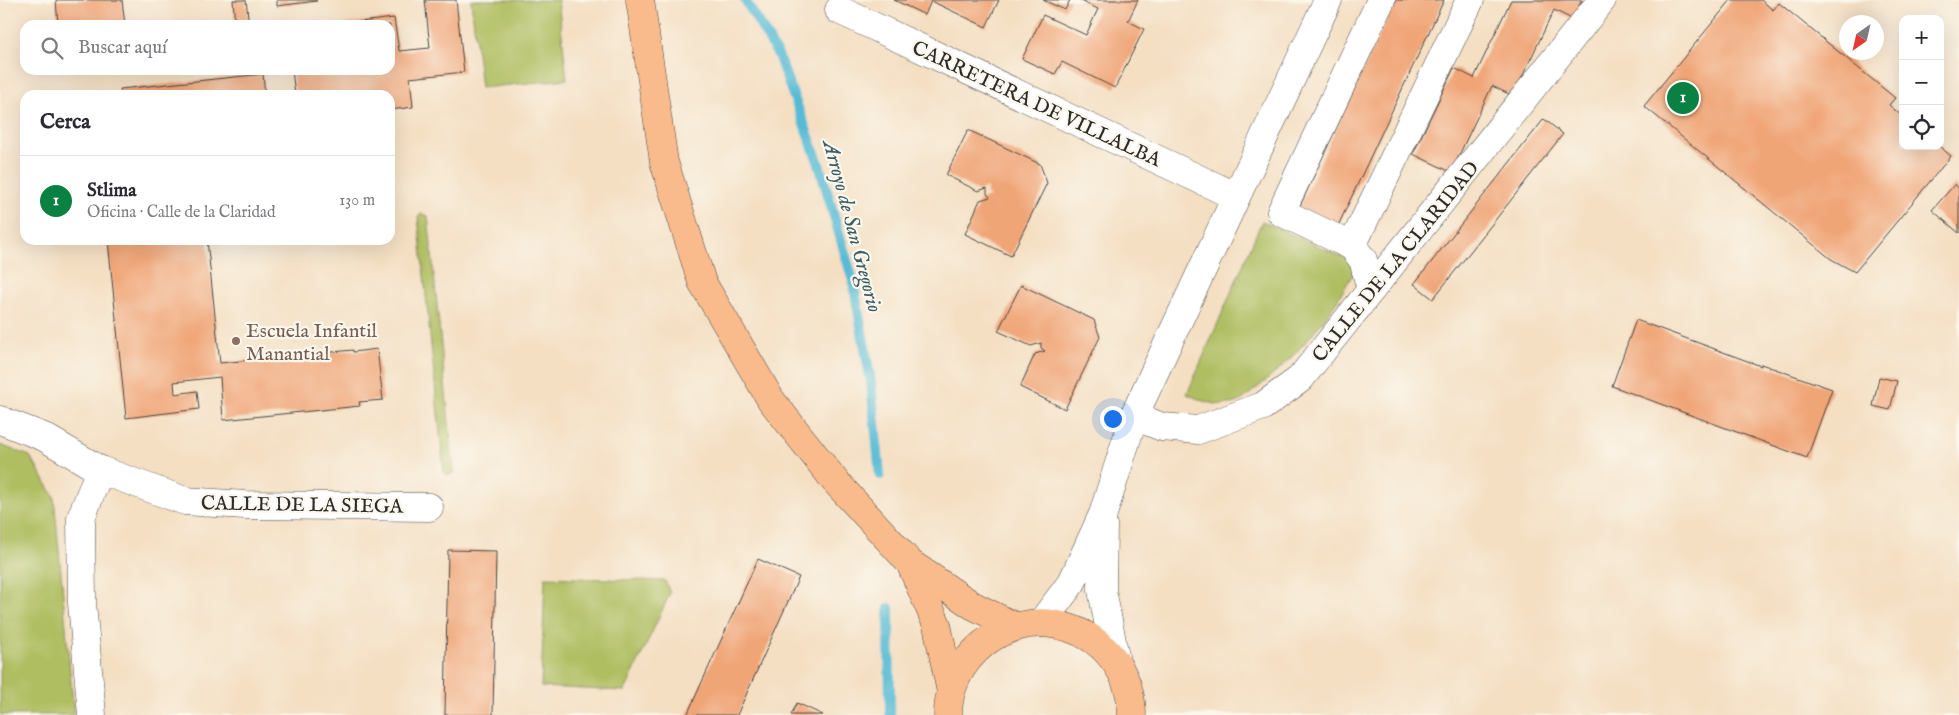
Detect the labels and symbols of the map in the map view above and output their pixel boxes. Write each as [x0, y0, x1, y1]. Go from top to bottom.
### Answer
north arrow [1839, 15, 1884, 60]
street label: CARRETERA DE VILLALBA [908, 36, 1165, 173]
pin: 1 [1667, 79, 1699, 117]
water label: Arroyo de San Gregorio [815, 135, 888, 315]
street label: CALLE DE LA CLARIDAD [1307, 156, 1485, 368]
place label: Escuela Infantil Manantial [246, 319, 377, 367]
marker: Escuela Infantil Manantial [230, 335, 242, 347]
your location [1100, 406, 1126, 432]
street label: CALLE DE LA SIEGA [201, 491, 404, 520]

